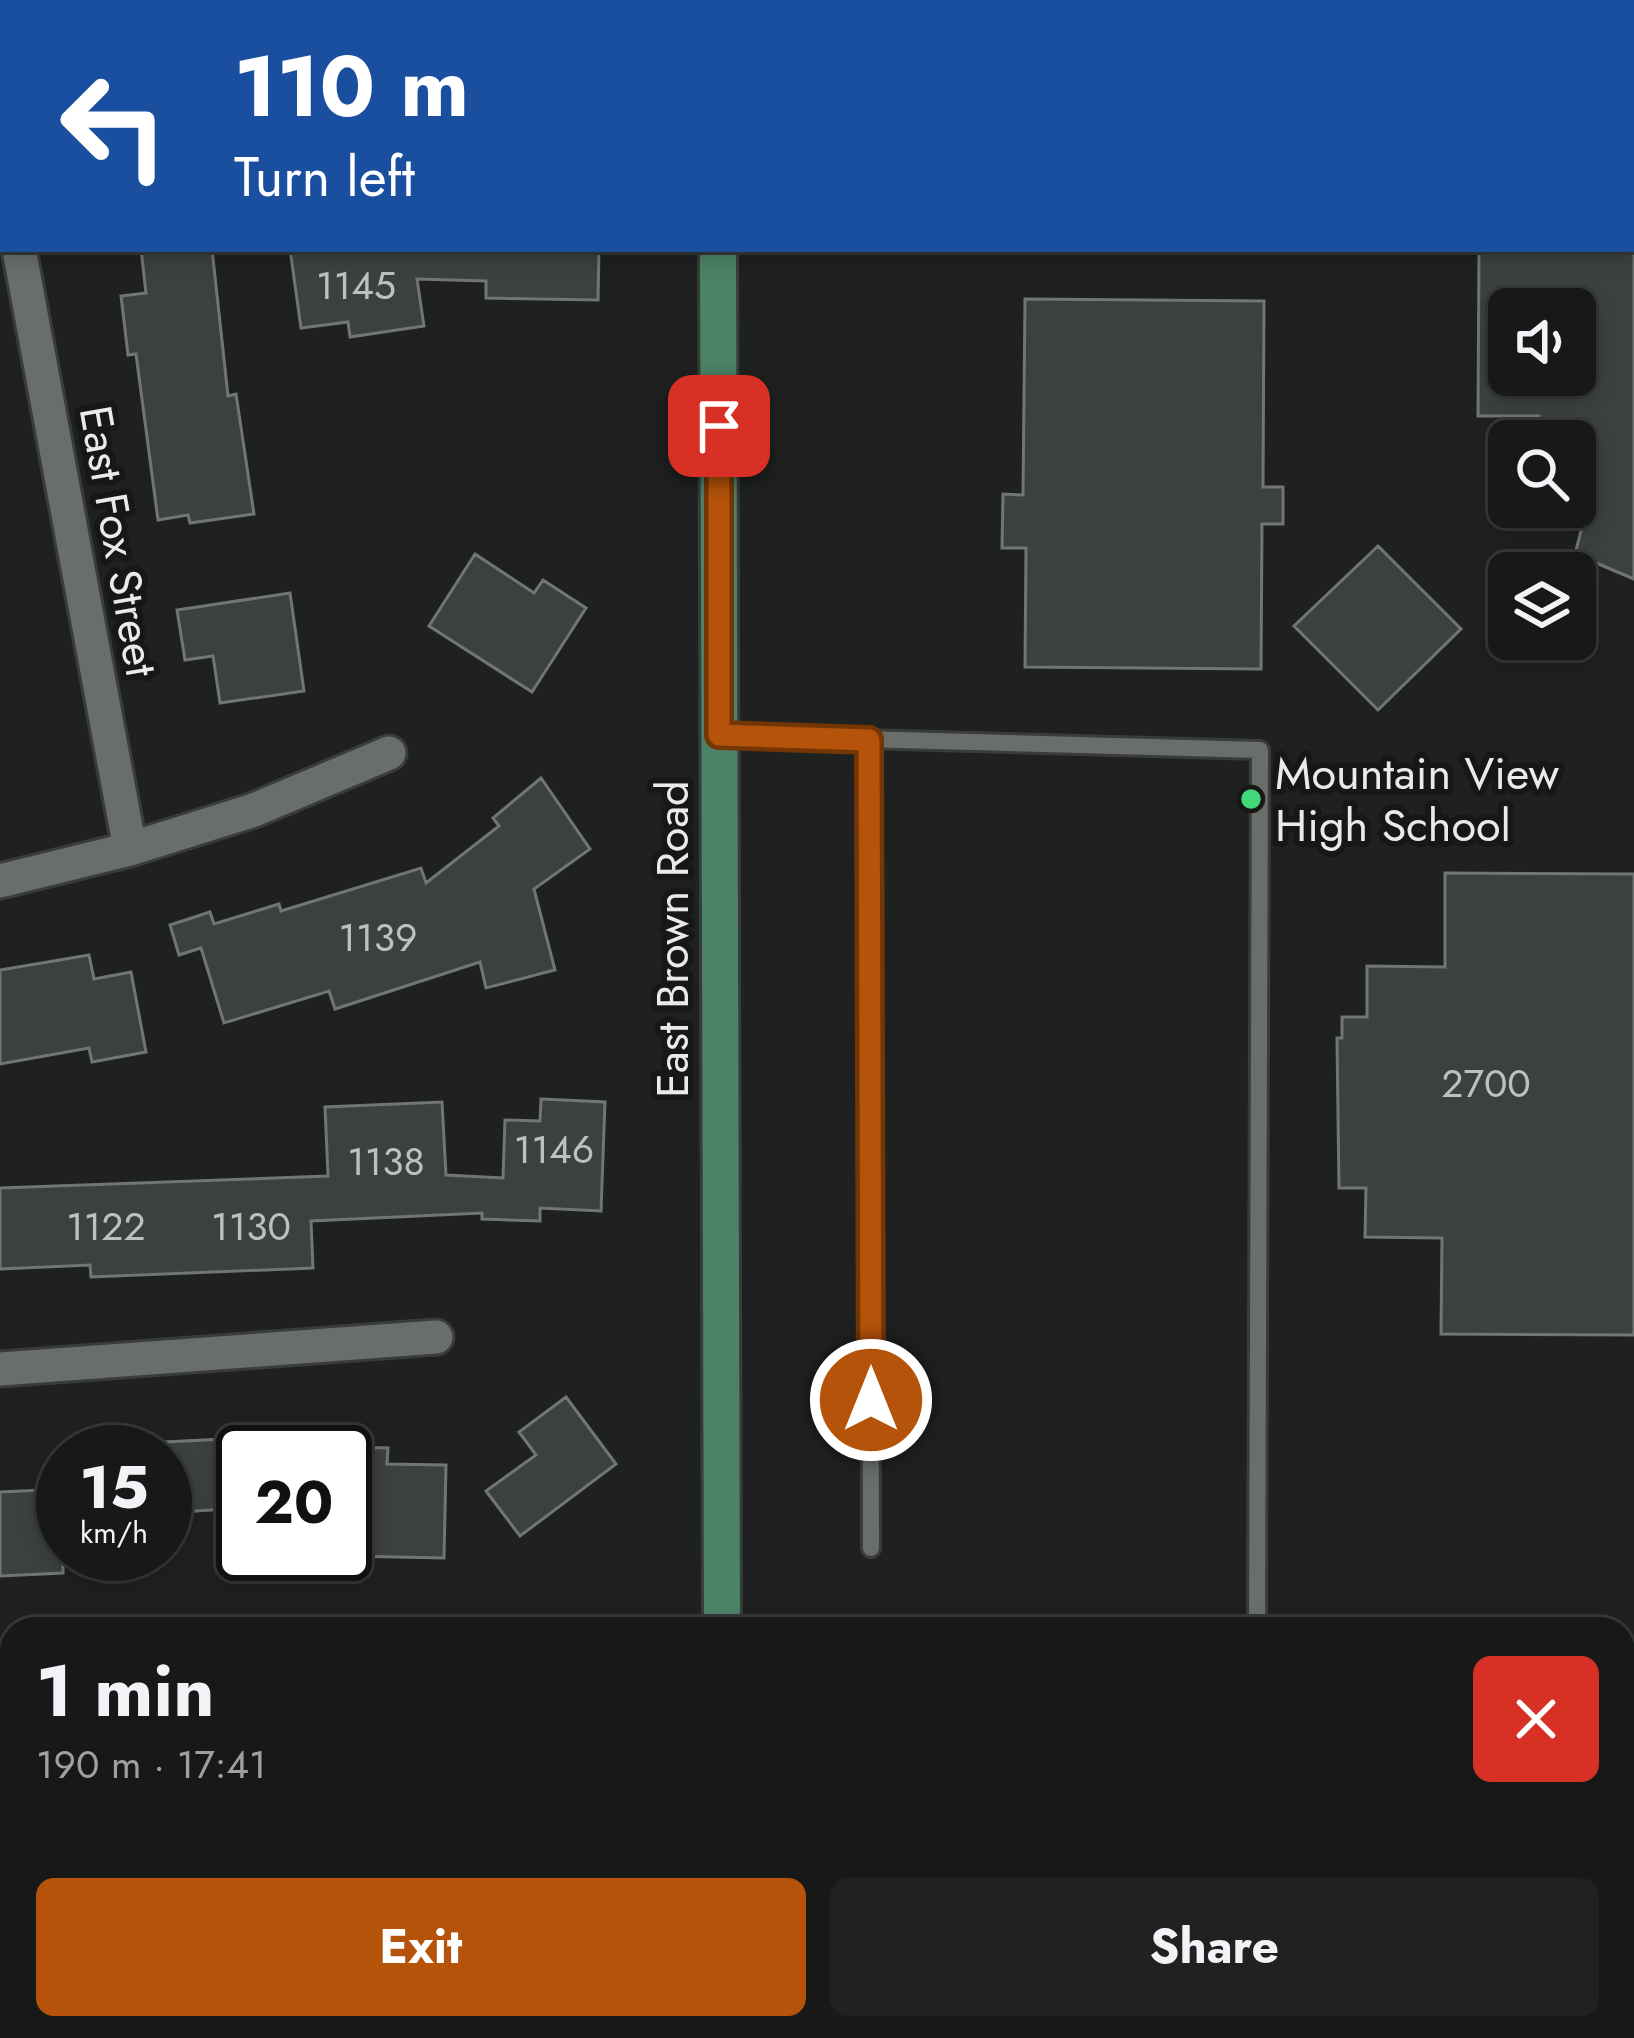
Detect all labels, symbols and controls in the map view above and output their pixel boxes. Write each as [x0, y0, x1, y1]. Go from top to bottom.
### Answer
text: 110 m [234, 26, 469, 148]
icon: left [36, 48, 192, 204]
text: Turn left [234, 138, 415, 216]
house number: 1145 [316, 257, 396, 314]
map controls [1488, 288, 1596, 660]
button: sound [1488, 288, 1596, 396]
pin [668, 375, 770, 477]
icon: arrive [686, 393, 752, 459]
street label: East Fox Street [63, 401, 174, 682]
button: search [1488, 420, 1596, 528]
button: layers [1488, 552, 1596, 660]
place label: Mountain View High School [1275, 741, 1559, 858]
street label: East Brown Road [640, 780, 705, 1098]
marker: Mountain View High School [1238, 786, 1264, 812]
house number: 1139 [339, 909, 417, 966]
house number: 2700 [1441, 1055, 1531, 1112]
house number: 1146 [514, 1121, 594, 1178]
house number: 1138 [347, 1133, 425, 1190]
house number: 1122 [66, 1198, 146, 1255]
house number: 1130 [211, 1198, 291, 1255]
position arrow [808, 1337, 934, 1463]
speed limit sign: 20 [216, 1425, 372, 1581]
text: 15 [79, 1444, 149, 1531]
text: km/h [80, 1511, 148, 1554]
text: 1 min [36, 1639, 215, 1743]
button: close [1473, 1656, 1599, 1782]
text: 190 m · 17:41 [36, 1736, 267, 1793]
button: Exit [36, 1878, 806, 2016]
button: Share [830, 1878, 1599, 2016]

